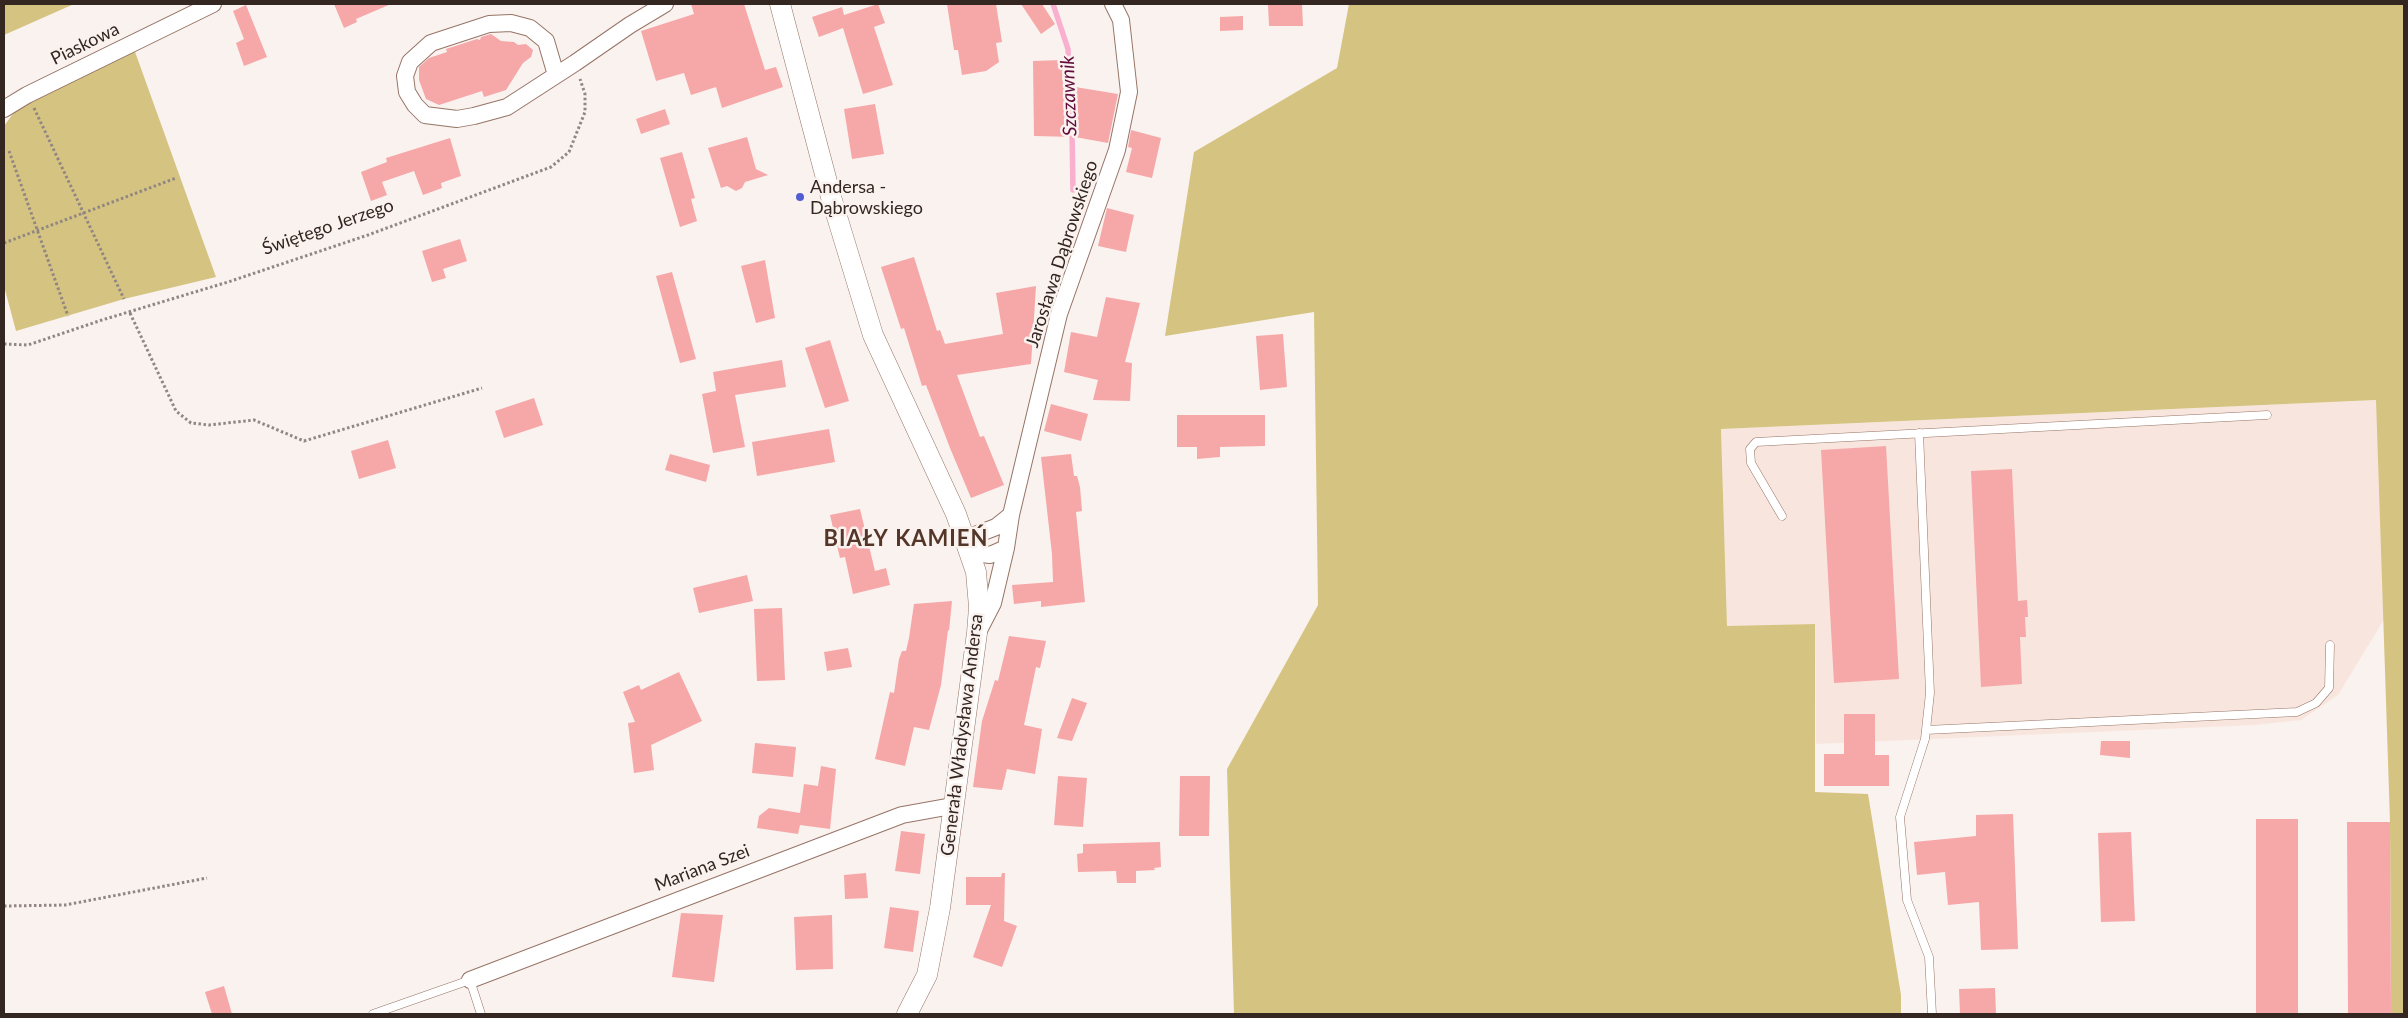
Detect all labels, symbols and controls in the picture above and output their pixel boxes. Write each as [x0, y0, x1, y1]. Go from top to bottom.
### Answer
street label: Piaskowa [47, 18, 123, 70]
water label: Szczawnik [1056, 55, 1082, 137]
street label: Jarosława Dąbrowskiego [1022, 158, 1102, 350]
place label: Andersa - Dąbrowskiego [810, 176, 923, 218]
marker: Andersa - Dąbrowskiego [794, 191, 806, 203]
street label: Świętego Jerzego [259, 194, 397, 260]
district label: BIAŁY KAMIEŃ [822, 526, 990, 552]
street label: Generała Władysława Andersa [936, 613, 988, 857]
street label: Mariana Szei [651, 840, 753, 896]

